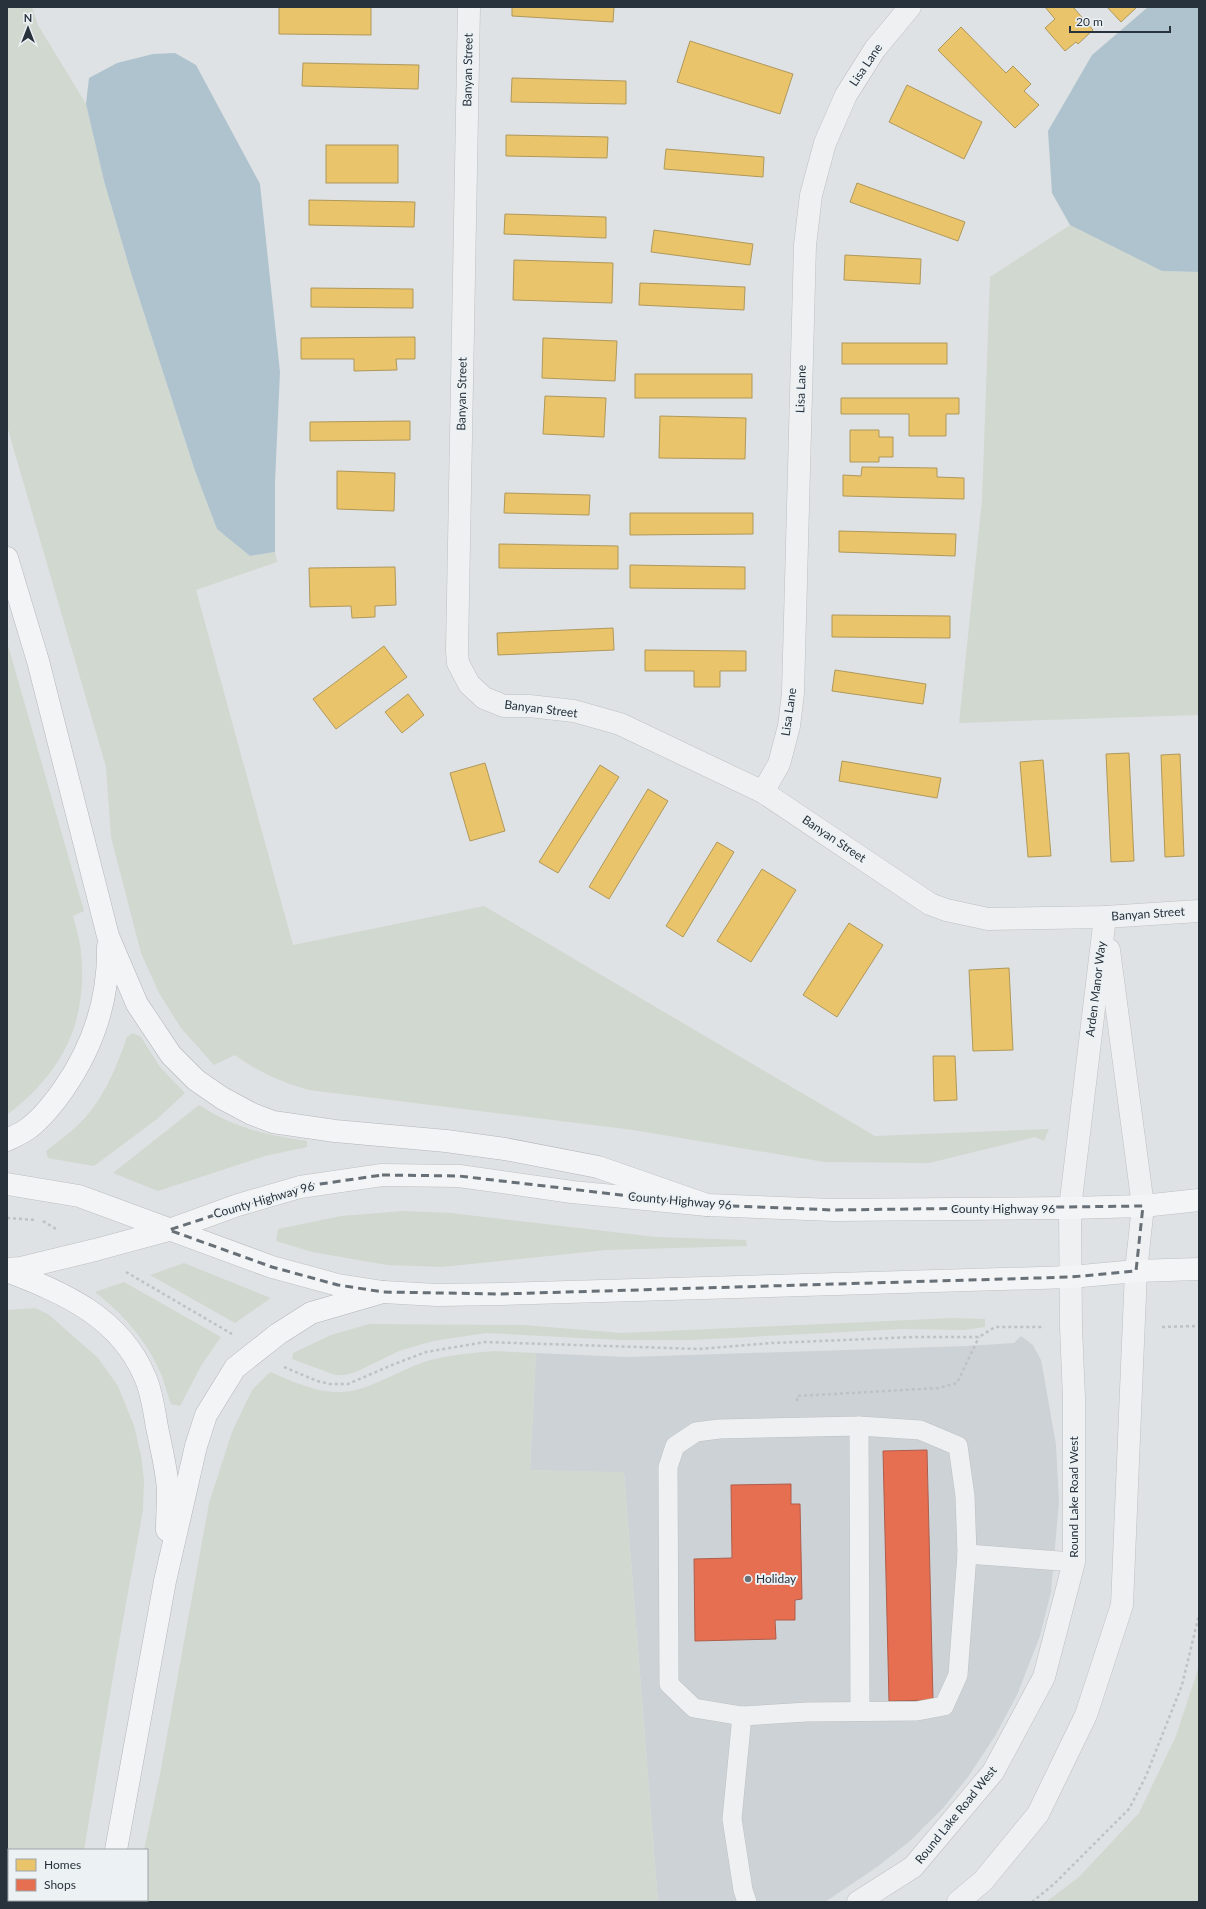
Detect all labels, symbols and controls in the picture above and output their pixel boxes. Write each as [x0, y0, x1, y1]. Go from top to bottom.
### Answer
north arrow [8, 8, 48, 48]
scale bar [1070, 8, 1170, 34]
text: N [24, 11, 32, 24]
text: 20 m [1076, 14, 1103, 29]
street label: Banyan Street [459, 32, 476, 107]
street label: Lisa Lane [846, 40, 885, 89]
street label: Banyan Street [453, 356, 470, 431]
street label: Lisa Lane [792, 365, 809, 413]
street label: Lisa Lane [778, 687, 799, 737]
street label: Banyan Street [504, 697, 579, 721]
street label: Banyan Street [800, 812, 870, 866]
street label: Banyan Street [1111, 903, 1186, 924]
street label: Arden Manor Way [1082, 939, 1109, 1038]
street label: County Highway 96 [212, 1178, 316, 1221]
street label: County Highway 96 [627, 1188, 733, 1213]
street label: County Highway 96 [951, 1201, 1055, 1216]
street label: Round Lake Road West [1066, 1436, 1081, 1558]
place label: Holiday [756, 1571, 797, 1586]
marker: Holiday [743, 1574, 753, 1584]
street label: Round Lake Road West [912, 1762, 1000, 1867]
legend [8, 1849, 148, 1901]
text: Homes [44, 1857, 81, 1872]
text: Shops [44, 1877, 76, 1892]

